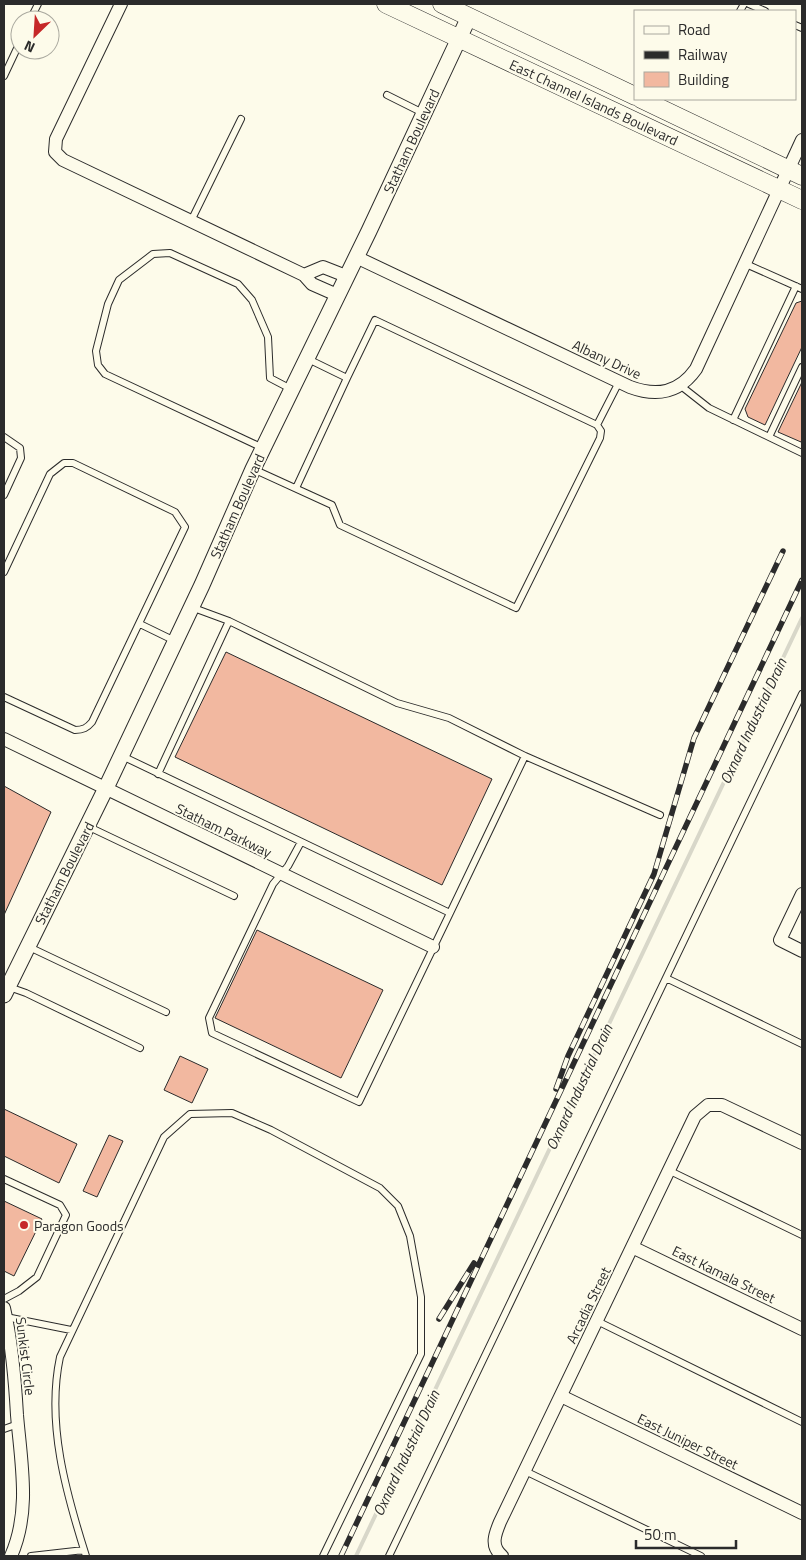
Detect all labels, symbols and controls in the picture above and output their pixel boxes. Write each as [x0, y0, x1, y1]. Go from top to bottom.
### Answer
north arrow [10, 10, 60, 60]
legend [634, 10, 796, 100]
text: Road [678, 18, 710, 41]
text: N [20, 36, 38, 59]
text: Railway [678, 43, 728, 66]
street label: East Channel Islands Boulevard [506, 54, 682, 150]
text: Building [678, 68, 729, 91]
street label: Statham Boulevard [378, 85, 444, 197]
street label: Albany Drive [569, 334, 645, 384]
street label: Statham Boulevard [204, 450, 270, 562]
water label: Oxnard Industrial Drain [714, 654, 793, 788]
street label: Statham Parkway [172, 798, 276, 862]
street label: Statham Boulevard [29, 818, 99, 928]
water label: Oxnard Industrial Drain [540, 1020, 619, 1154]
place label: Paragon Goods [34, 1215, 124, 1236]
marker: Paragon Goods [18, 1219, 30, 1231]
street label: East Kamala Street [669, 1240, 779, 1308]
street label: Arcadia Street [560, 1263, 616, 1347]
street label: Sunkist Circle [11, 1316, 41, 1396]
water label: Oxnard Industrial Drain [367, 1386, 446, 1520]
street label: East Juniper Street [634, 1407, 742, 1475]
scale bar [636, 1518, 736, 1550]
text: 50 m [644, 1523, 677, 1546]

